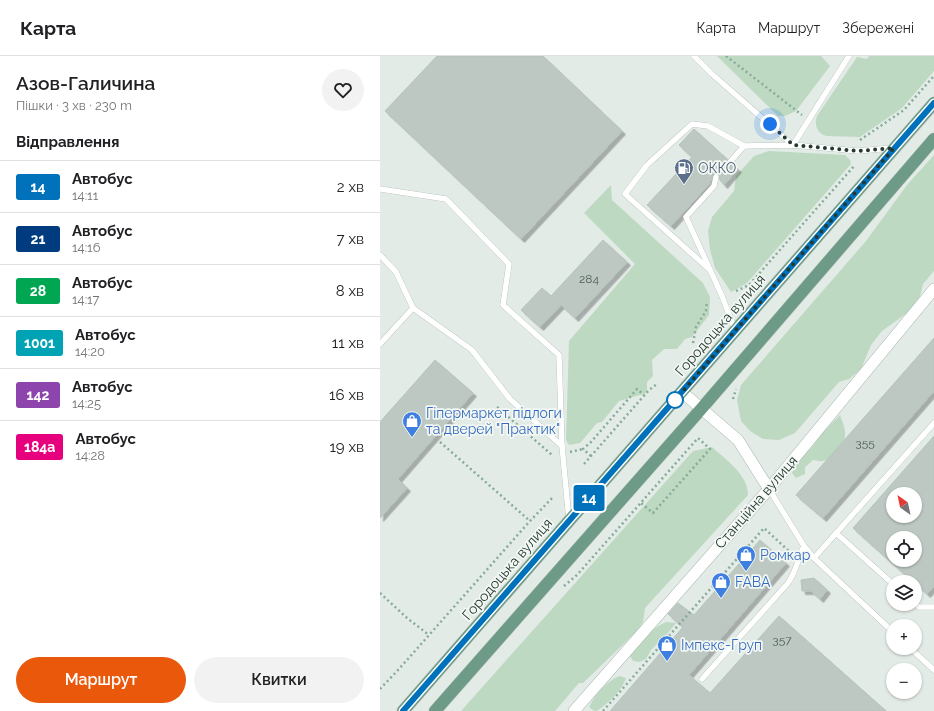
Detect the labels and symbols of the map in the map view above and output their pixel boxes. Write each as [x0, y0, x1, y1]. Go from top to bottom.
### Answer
your location [760, 114, 780, 134]
fuel station icon: ОККО [673, 157, 695, 185]
place label: ОККО [698, 160, 736, 176]
street label: Городоцька вулиця [672, 271, 768, 379]
house number: 284 [579, 272, 599, 286]
unlabelled marker [666, 391, 684, 409]
place label: Гіпермаркет підлоги та дверей "Практик" [426, 405, 562, 437]
shop icon: Гіпермаркет підлоги та дверей "Практик" [401, 410, 423, 438]
house number: 355 [855, 436, 875, 450]
street label: Станційна вулиця [711, 452, 801, 552]
line badge: 14 [571, 485, 607, 511]
north arrow [886, 487, 922, 523]
street label: Городоцька вулиця [459, 515, 555, 623]
shop icon: Ромкар [735, 544, 757, 572]
place label: Ромкар [760, 547, 811, 563]
shop icon: FABA [710, 571, 732, 599]
place label: FABA [735, 574, 771, 590]
house number: 357 [772, 633, 792, 647]
shop icon: Імпекс-Груп [656, 634, 678, 662]
place label: Імпекс-Груп [681, 637, 762, 653]

